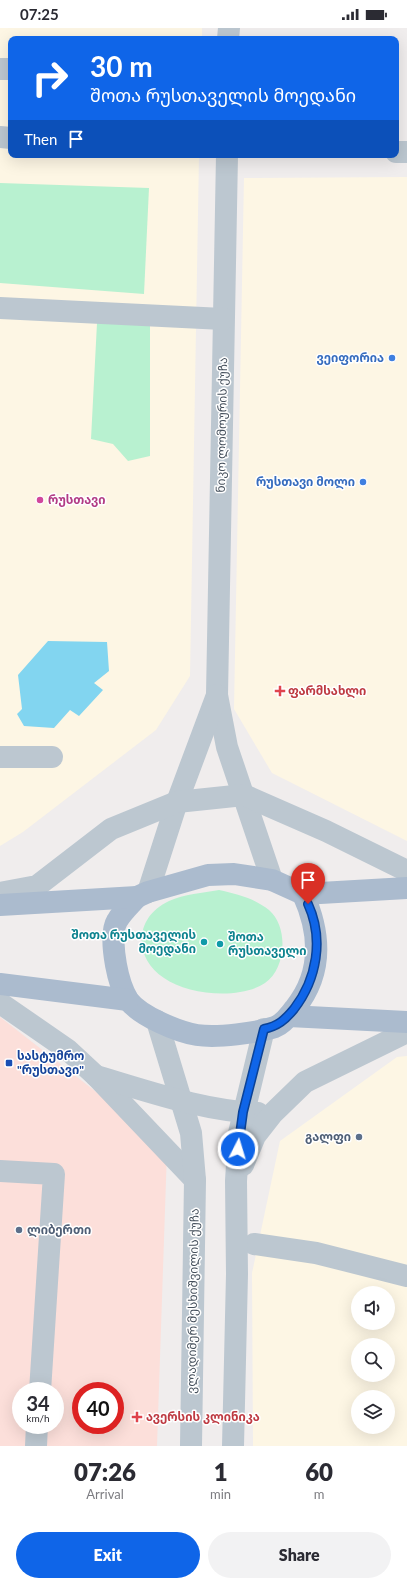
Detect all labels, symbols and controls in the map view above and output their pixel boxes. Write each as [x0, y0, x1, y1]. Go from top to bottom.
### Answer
text: 07:25 [20, 5, 59, 23]
text: 30 m [90, 49, 153, 83]
icon: right [24, 52, 76, 104]
text: შოთა რუსთაველის მოედანი [90, 84, 356, 106]
icon: arrive [65, 128, 87, 150]
text: Then [24, 130, 57, 148]
place label: ვეიფორია [316, 350, 384, 365]
marker: ვეიფორია [387, 353, 397, 363]
street label: ნიკო ლომოურის ქუჩა [213, 357, 231, 493]
place label: რუსთავი მოლი [256, 474, 355, 490]
marker: რუსთავი მოლი [358, 477, 368, 487]
place label: რუსთავი [48, 492, 105, 507]
marker: რუსთავი [35, 495, 45, 505]
place label: ფარმსახლი [288, 683, 366, 699]
marker: ფარმსახლი [275, 686, 285, 696]
pin [291, 863, 325, 904]
icon: arrive [297, 869, 319, 891]
place label: შოთა რუსთაველის მოედანი [71, 927, 196, 957]
place label: შოთა რუსთაველი [228, 929, 307, 959]
marker: შოთა რუსთაველის მოედანი [199, 937, 209, 947]
marker: შოთა რუსთაველი [215, 939, 225, 949]
place label: სასტუმრო "რუსთავი" [17, 1048, 84, 1077]
marker: სასტუმრო "რუსთავი" [4, 1058, 14, 1068]
position arrow [217, 1128, 259, 1170]
place label: გალფი [305, 1129, 351, 1145]
marker: გალფი [354, 1132, 364, 1142]
street label: ვლადიმერ მესხიშვილის ქუჩა [183, 1208, 203, 1394]
place label: ლიბერთი [27, 1222, 91, 1238]
marker: ლიბერთი [14, 1225, 24, 1235]
map controls [351, 1286, 395, 1434]
button: sound [351, 1286, 395, 1330]
button: search [351, 1338, 395, 1382]
speed limit sign: 40 [72, 1382, 124, 1434]
button: layers [351, 1390, 395, 1434]
text: 34 [26, 1391, 50, 1415]
place label: ავერსის კლინიკა [146, 1409, 260, 1425]
marker: ავერსის კლინიკა [131, 1411, 143, 1423]
text: km/h [26, 1412, 50, 1424]
text: 07:26 [74, 1457, 136, 1486]
text: 1 [214, 1457, 228, 1486]
text: 60 [305, 1457, 333, 1486]
text: Arrival [86, 1486, 124, 1502]
text: min [210, 1486, 231, 1502]
text: m [314, 1486, 324, 1502]
button: Exit [16, 1532, 200, 1578]
button: Share [208, 1532, 391, 1578]

